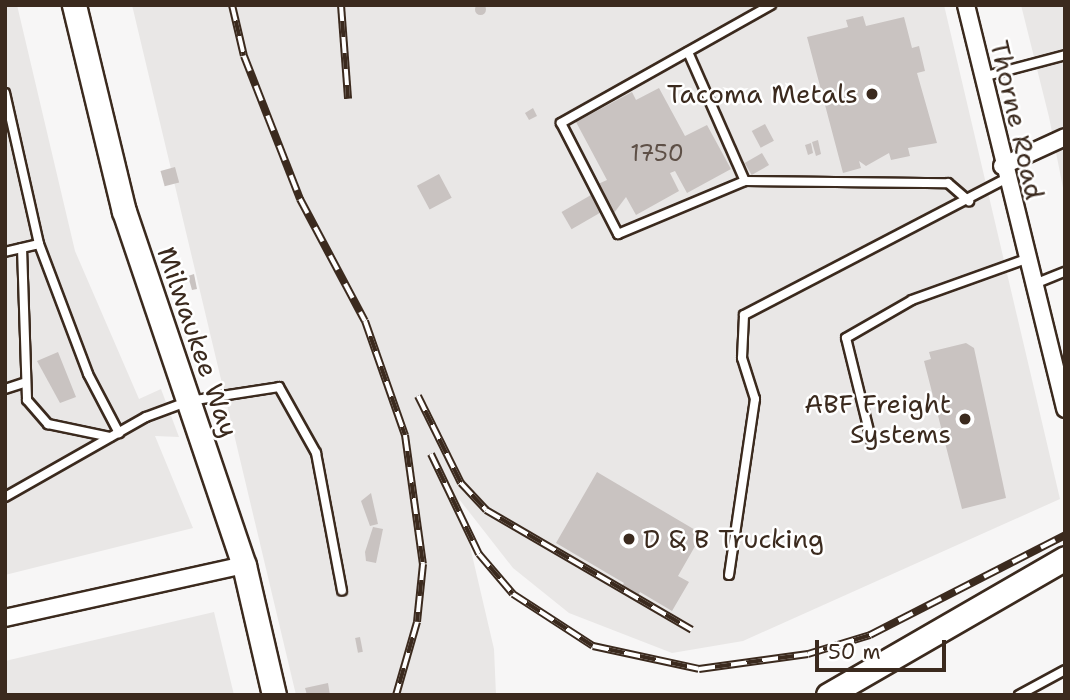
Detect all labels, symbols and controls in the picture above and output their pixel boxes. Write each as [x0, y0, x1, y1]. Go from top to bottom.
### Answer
street label: Thorne Road [984, 37, 1050, 203]
place label: Tacoma Metals [667, 78, 858, 110]
marker: Tacoma Metals [864, 86, 880, 102]
house number: 1750 [630, 139, 684, 167]
street label: Milwaukee Way [151, 243, 245, 441]
place label: ABF Freight Systems [804, 388, 951, 450]
marker: ABF Freight Systems [957, 411, 973, 427]
place label: D & B Trucking [643, 523, 824, 555]
marker: D & B Trucking [621, 531, 637, 547]
scale bar [818, 626, 949, 670]
text: 50 m [828, 638, 881, 666]

